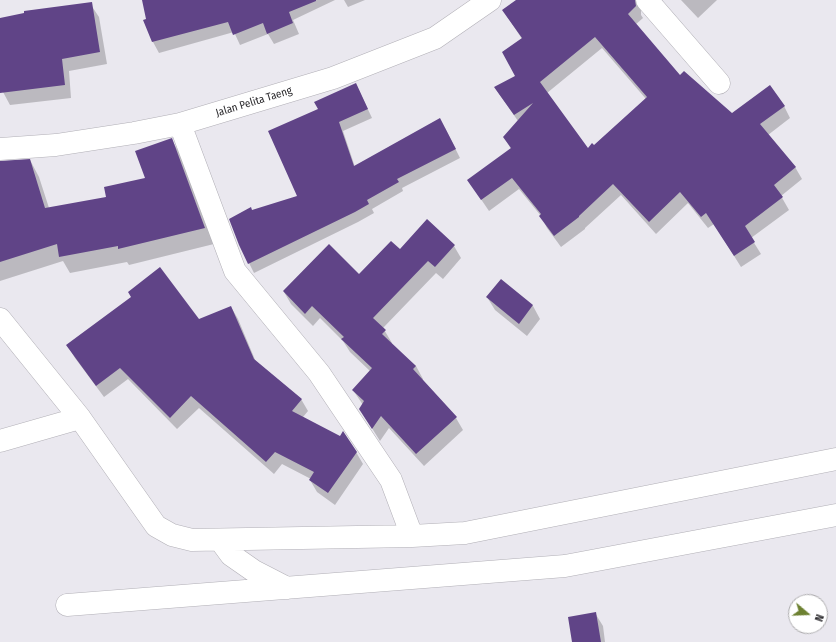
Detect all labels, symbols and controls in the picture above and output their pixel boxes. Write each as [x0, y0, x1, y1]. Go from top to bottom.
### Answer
street label: Jalan Pelita Taeng [214, 84, 294, 120]
north arrow [788, 594, 828, 634]
text: N [812, 613, 826, 623]

